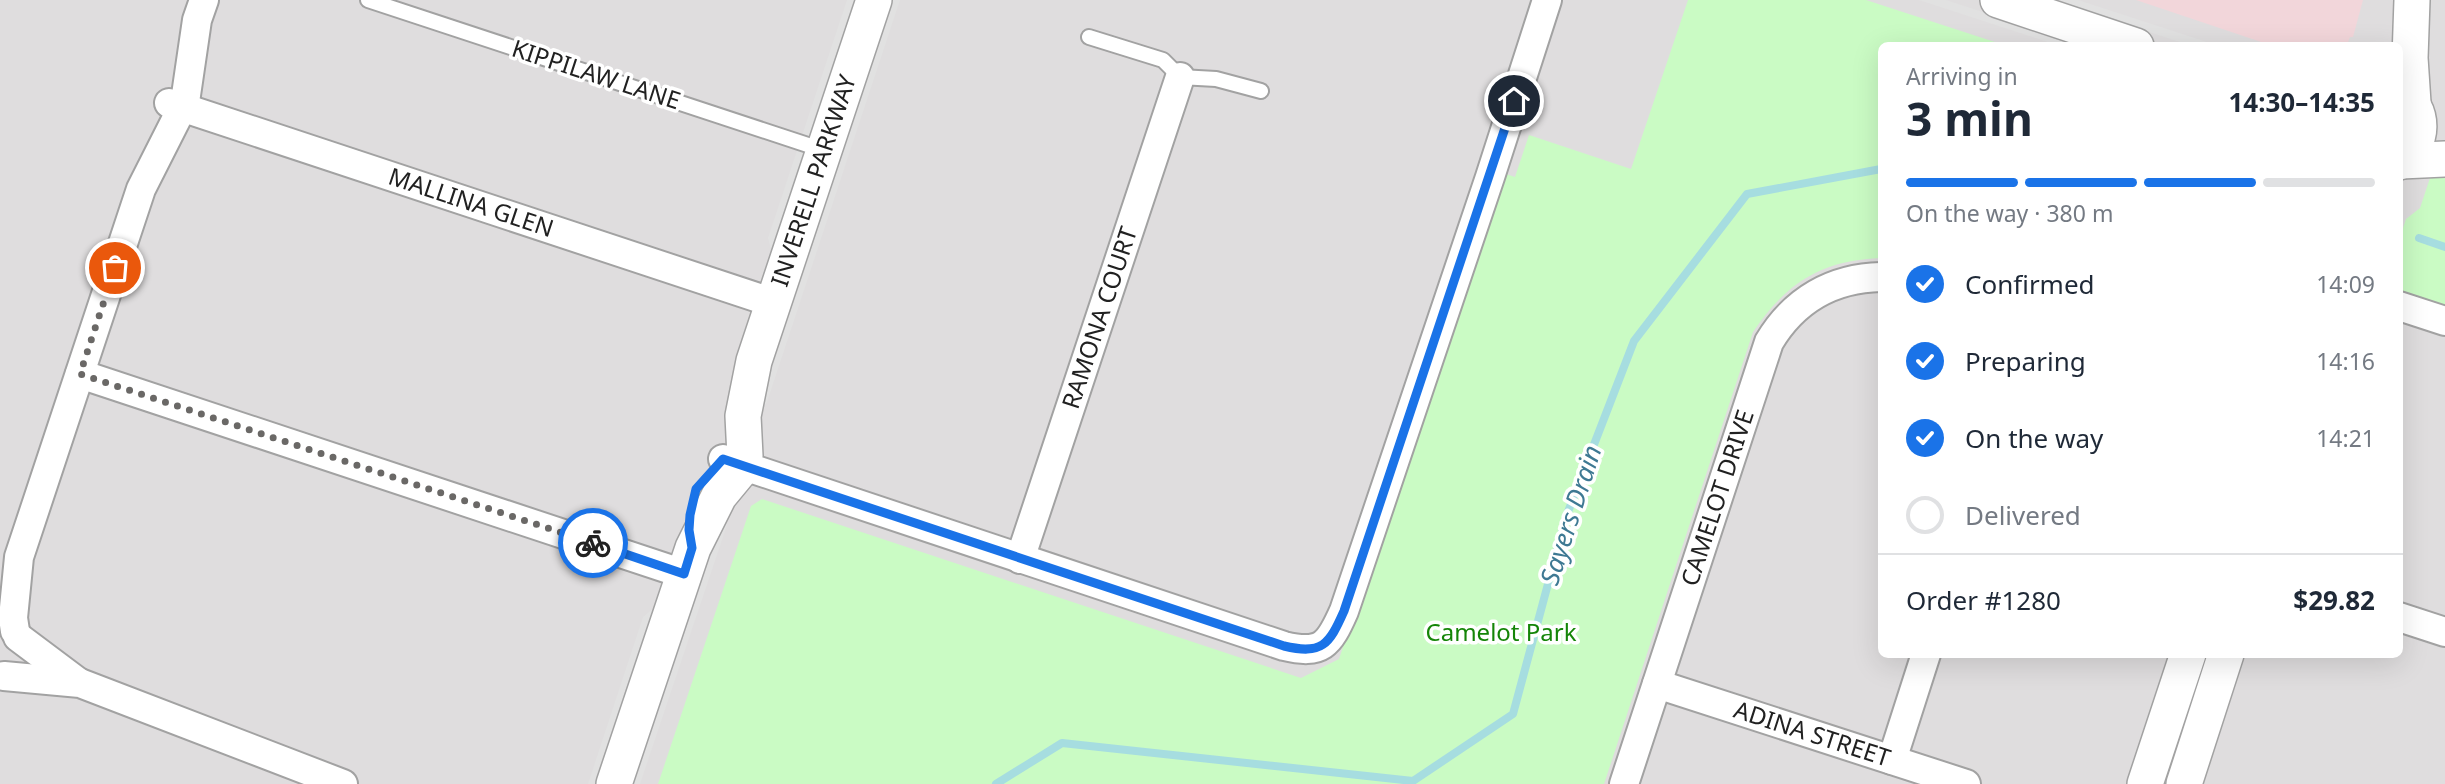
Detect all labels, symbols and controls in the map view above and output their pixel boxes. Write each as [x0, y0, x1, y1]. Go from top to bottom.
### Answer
street label: KIPPILAW LANE [508, 31, 685, 116]
text: Arriving in [1906, 60, 2018, 92]
street label: INVERELL PARKWAY [762, 70, 863, 290]
pin [1484, 71, 1544, 131]
icon: home [1495, 82, 1533, 120]
text: 14:30–14:35 [2228, 84, 2375, 120]
text: 3 min [1906, 87, 2033, 149]
street label: MALLINA GLEN [385, 159, 558, 244]
text: On the way · 380 m [1906, 197, 2113, 229]
street label: RAMONA COURT [1053, 222, 1144, 413]
pin [85, 238, 145, 298]
icon: bag [96, 249, 134, 287]
icon: check [1906, 265, 1944, 303]
text: Confirmed [1965, 266, 2095, 302]
text: 14:09 [2316, 268, 2375, 300]
icon: check [1906, 342, 1944, 380]
text: Preparing [1965, 343, 2086, 379]
text: 14:16 [2316, 345, 2375, 377]
street label: CAMELOT DRIVE [1672, 405, 1761, 590]
icon: check [1906, 419, 1944, 457]
text: On the way [1965, 420, 2103, 456]
text: 14:21 [2316, 422, 2375, 454]
water label: Sayers Drain [1531, 440, 1610, 589]
text: Delivered [1965, 497, 2081, 533]
courier [558, 508, 628, 578]
icon: bike [574, 524, 612, 562]
text: Order #1280 [1906, 582, 2061, 618]
text: $29.82 [2293, 582, 2375, 618]
park label: Camelot Park [1426, 615, 1577, 648]
street label: ADINA STREET [1730, 692, 1895, 774]

